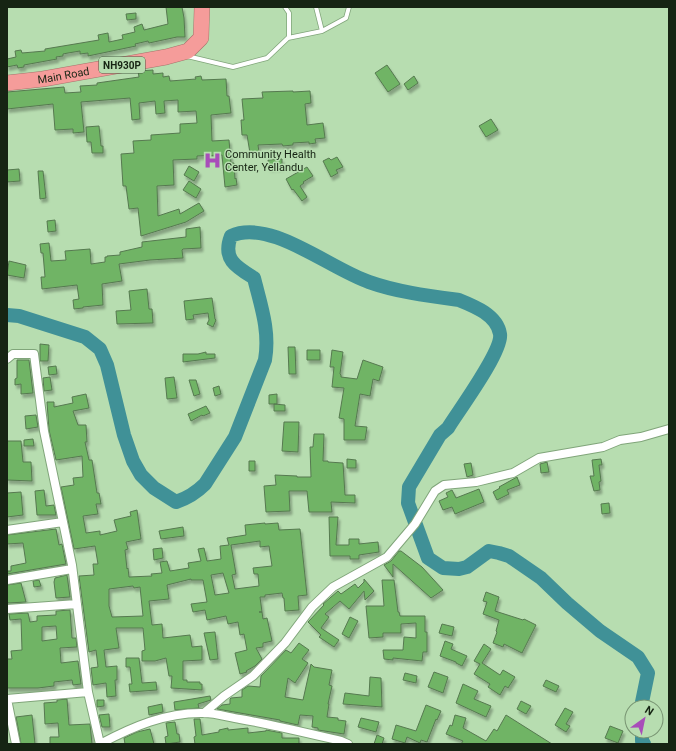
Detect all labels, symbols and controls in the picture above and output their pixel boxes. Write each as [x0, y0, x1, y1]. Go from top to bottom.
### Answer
road number: NH930P [99, 57, 145, 73]
street label: Main Road [37, 65, 90, 87]
place label: Community Health Center, Yellandu [225, 148, 316, 174]
hospital icon: Community Health Center, Yellandu [202, 150, 222, 170]
north arrow [624, 699, 664, 739]
text: N [642, 703, 656, 719]

